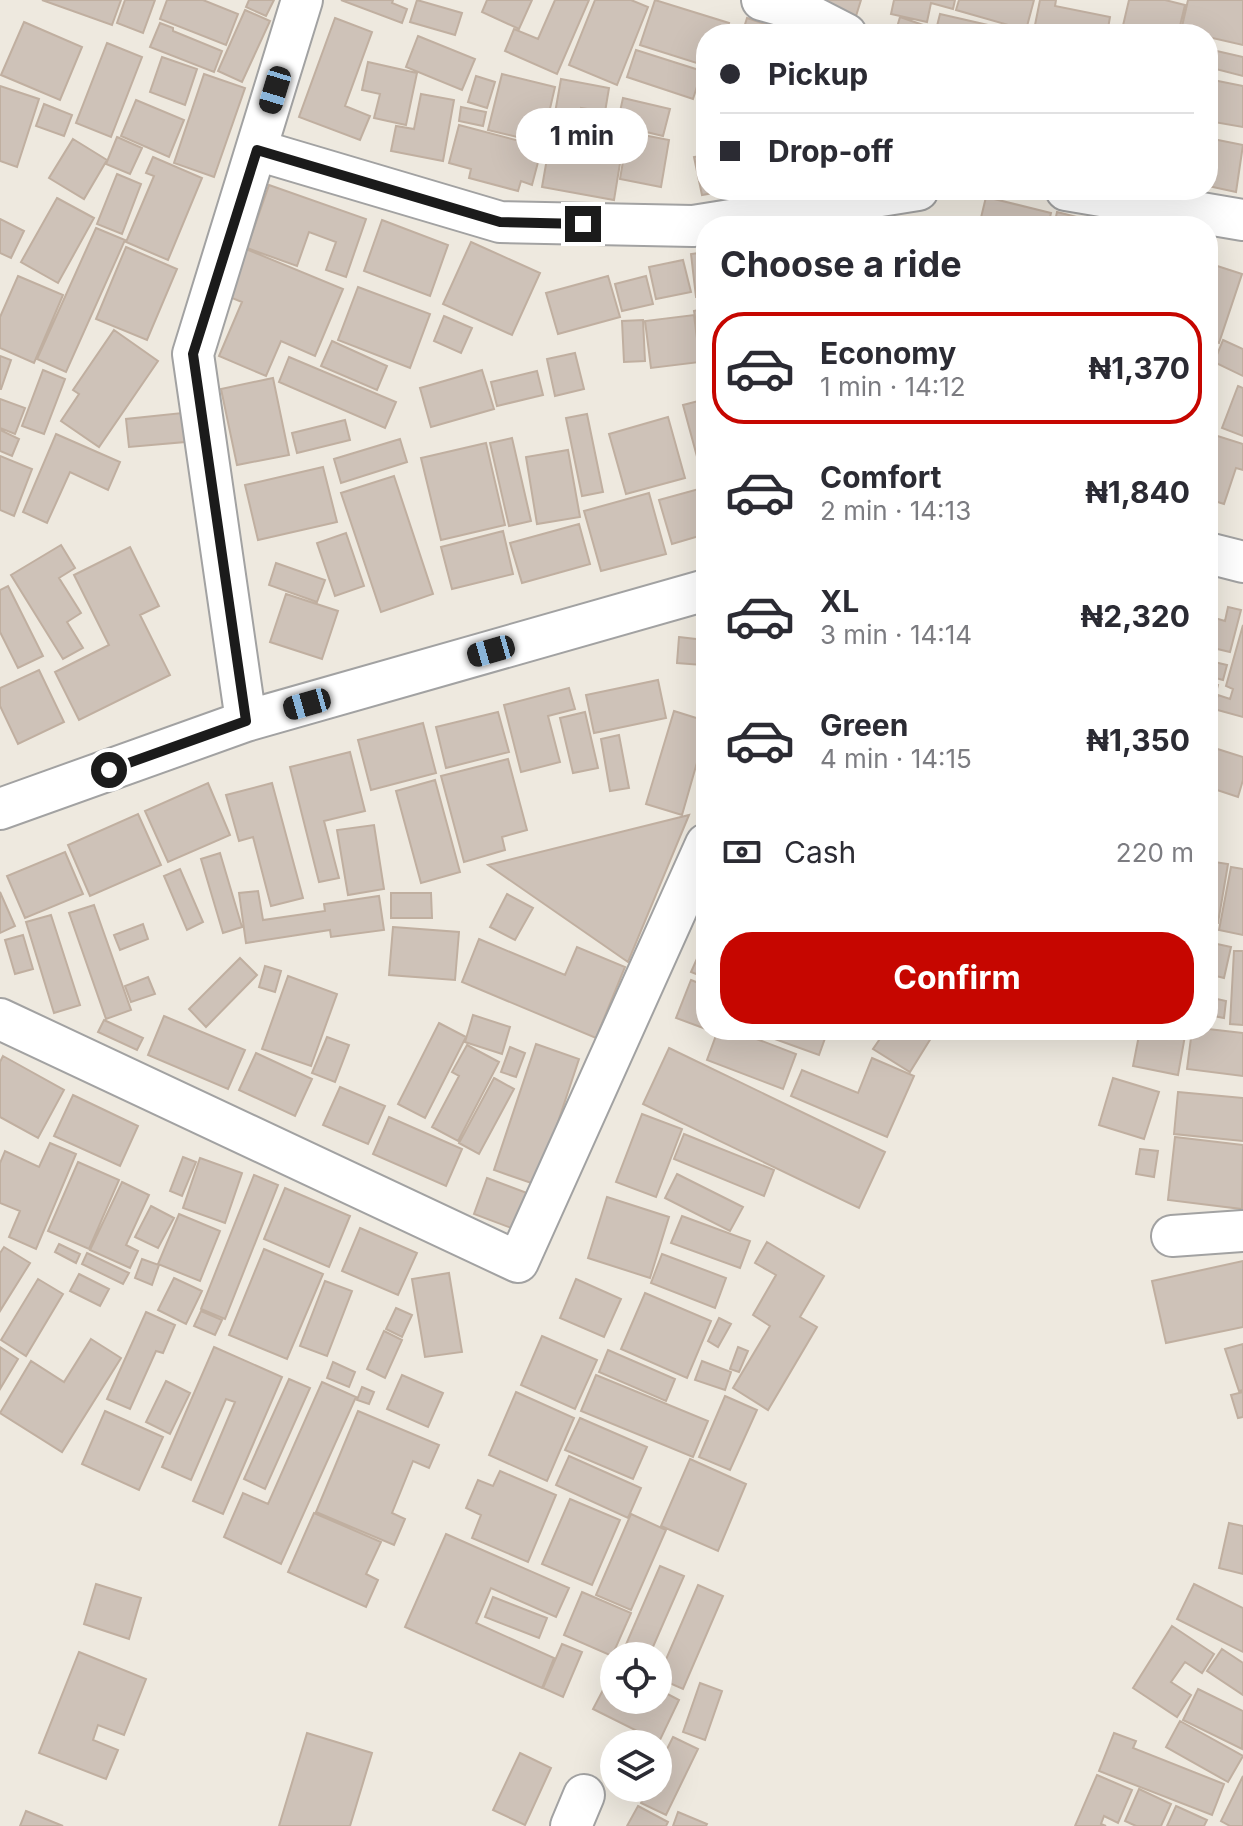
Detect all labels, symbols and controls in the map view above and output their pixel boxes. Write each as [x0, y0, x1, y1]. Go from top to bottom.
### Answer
text: Pickup [768, 56, 868, 92]
car [257, 64, 293, 116]
callout: 1 min [517, 108, 649, 164]
text: 1 min [550, 120, 614, 151]
text: Drop-off [768, 133, 894, 169]
route end [565, 206, 601, 242]
text: Choose a ride [720, 242, 962, 286]
icon: car [724, 332, 796, 404]
text: Economy [820, 335, 956, 371]
text: ₦1,370 [1088, 350, 1190, 386]
text: 1 min · 14:12 [820, 371, 966, 402]
icon: car [724, 456, 796, 528]
text: Comfort [820, 459, 941, 495]
text: ₦1,840 [1085, 474, 1190, 510]
text: 2 min · 14:13 [820, 495, 971, 526]
icon: car [724, 580, 796, 652]
text: XL [820, 583, 859, 619]
text: ₦2,320 [1081, 598, 1190, 634]
text: 3 min · 14:14 [820, 619, 972, 650]
car [465, 633, 517, 669]
car [281, 686, 333, 722]
icon: car [724, 704, 796, 776]
text: Green [820, 707, 908, 743]
text: ₦1,350 [1086, 722, 1190, 758]
text: 4 min · 14:15 [820, 743, 972, 774]
route start [91, 752, 127, 788]
icon: cash [720, 830, 764, 874]
text: Cash [784, 834, 856, 870]
text: 220 m [1116, 837, 1194, 868]
button: Confirm [720, 932, 1194, 1024]
map controls [600, 1642, 672, 1802]
button: locate [600, 1642, 672, 1714]
button: layers [600, 1730, 672, 1802]

